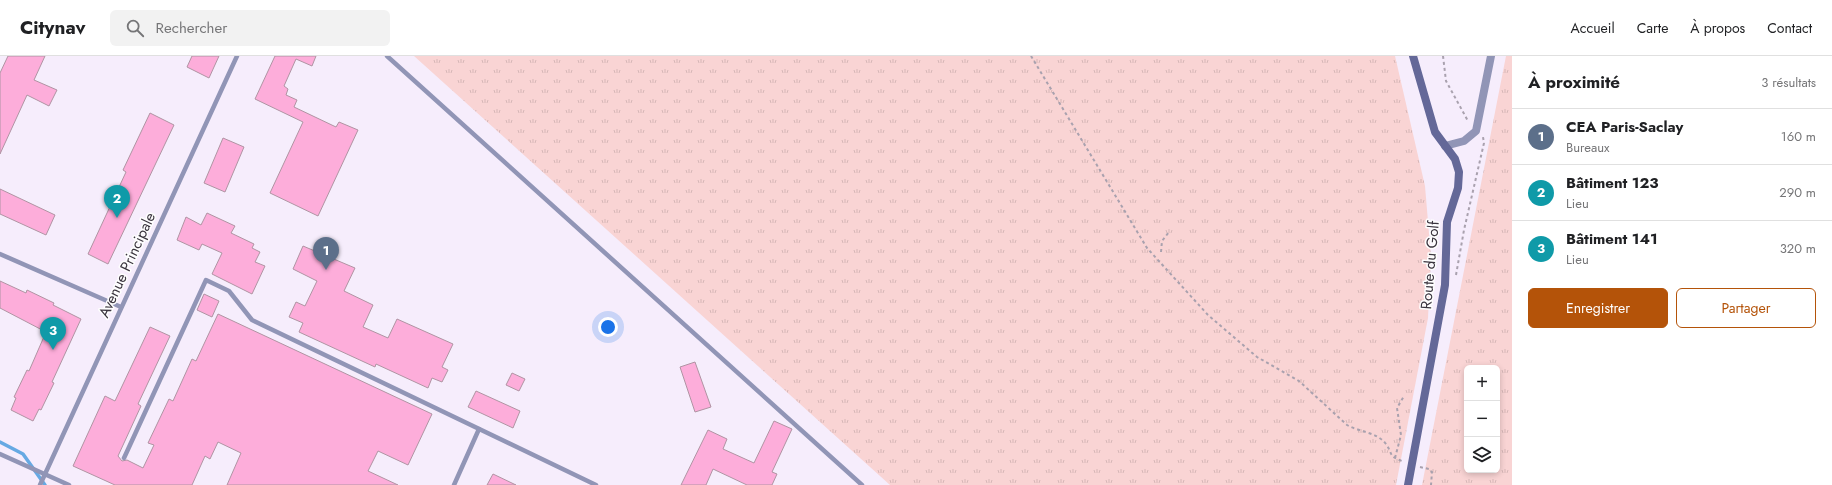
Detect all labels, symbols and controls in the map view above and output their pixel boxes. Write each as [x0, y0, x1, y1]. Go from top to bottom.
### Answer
search box [110, 10, 390, 46]
text: Citynav [20, 14, 86, 41]
icon: search [124, 17, 146, 39]
text: Rechercher [156, 17, 227, 39]
text: Accueil [1571, 18, 1615, 38]
text: Carte [1637, 18, 1668, 38]
text: À propos [1690, 18, 1745, 38]
text: Contact [1767, 18, 1812, 38]
text: À proximité [1528, 70, 1620, 94]
text: 3 résultats [1761, 73, 1816, 92]
text: CEA Paris-Saclay [1566, 116, 1683, 138]
text: 1 [1538, 127, 1544, 146]
text: 160 m [1781, 127, 1816, 146]
text: Bureaux [1566, 138, 1610, 157]
text: Bâtiment 123 [1566, 172, 1659, 194]
text: 2 [1537, 183, 1545, 202]
text: 290 m [1779, 183, 1816, 202]
pin: 2 [104, 185, 130, 218]
text: Lieu [1566, 194, 1589, 213]
street label: Avenue Principale [93, 208, 161, 321]
street label: Route du Golf [1415, 219, 1445, 310]
text: Bâtiment 141 [1566, 228, 1658, 250]
pin: 1 [313, 237, 339, 270]
text: 3 [1537, 239, 1545, 258]
text: 320 m [1780, 239, 1816, 258]
text: Lieu [1566, 250, 1589, 269]
button: Enregistrer [1528, 288, 1668, 328]
button: Partager [1676, 288, 1816, 328]
pin: 3 [40, 317, 66, 350]
your location [598, 317, 618, 337]
map controls [1464, 365, 1500, 473]
button: + [1464, 365, 1500, 401]
button: − [1464, 401, 1500, 437]
button: layers [1464, 437, 1500, 473]

